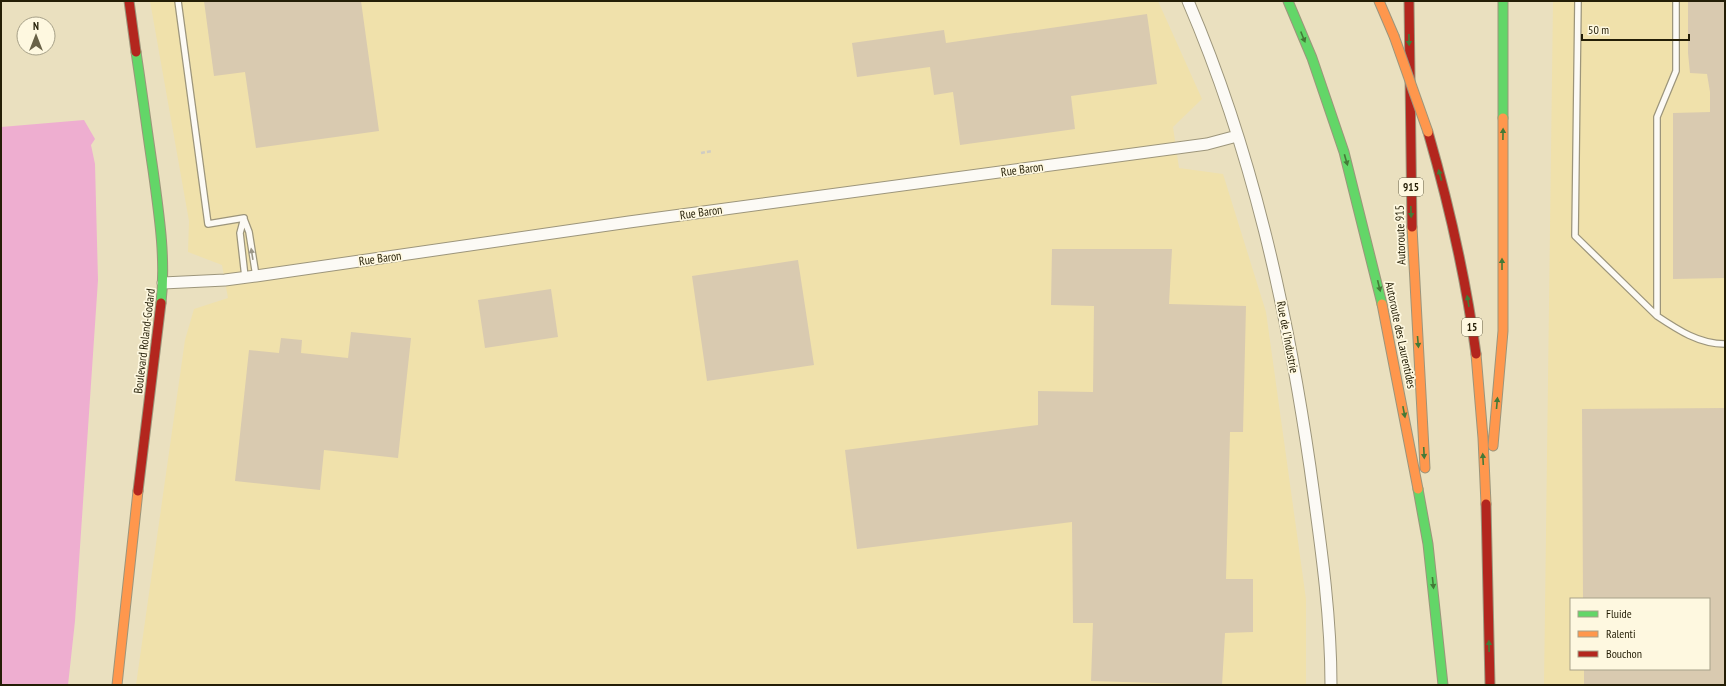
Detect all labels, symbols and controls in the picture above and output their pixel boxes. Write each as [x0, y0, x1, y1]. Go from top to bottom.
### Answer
north arrow [16, 16, 56, 56]
scale bar [1582, 16, 1689, 42]
text: N [33, 19, 39, 33]
text: 50 m [1588, 22, 1609, 37]
one-way arrow [1301, 31, 1307, 43]
one-way arrow [1406, 34, 1412, 47]
one-way arrow [1500, 127, 1506, 140]
one-way arrow [1343, 154, 1349, 166]
street label: Rue Baron [1000, 159, 1044, 179]
one-way arrow [1437, 168, 1443, 180]
road number: 915 [1399, 178, 1423, 196]
street label: Rue Baron [679, 202, 723, 222]
street label: Autoroute 915 [1391, 205, 1409, 265]
one-way arrow [1408, 206, 1415, 218]
one-way arrow [249, 248, 255, 260]
street label: Rue Baron [358, 248, 402, 268]
one-way arrow [1499, 257, 1505, 270]
one-way arrow [1376, 279, 1382, 292]
street label: Autoroute des Laurentides [1382, 280, 1420, 390]
street label: Boulevard Roland-Godard [130, 288, 158, 394]
one-way arrow [1465, 295, 1471, 308]
street label: Rue de l'Industrie [1274, 300, 1302, 374]
road number: 15 [1462, 318, 1482, 336]
one-way arrow [1414, 336, 1421, 348]
one-way arrow [1493, 397, 1500, 409]
one-way arrow [1401, 406, 1407, 419]
one-way arrow [1421, 447, 1427, 460]
one-way arrow [1480, 453, 1487, 465]
one-way arrow [1430, 577, 1436, 589]
legend [1570, 598, 1710, 670]
text: Fluide [1606, 606, 1632, 621]
text: Ralenti [1606, 626, 1635, 641]
one-way arrow [1486, 639, 1492, 652]
text: Bouchon [1606, 646, 1642, 661]

